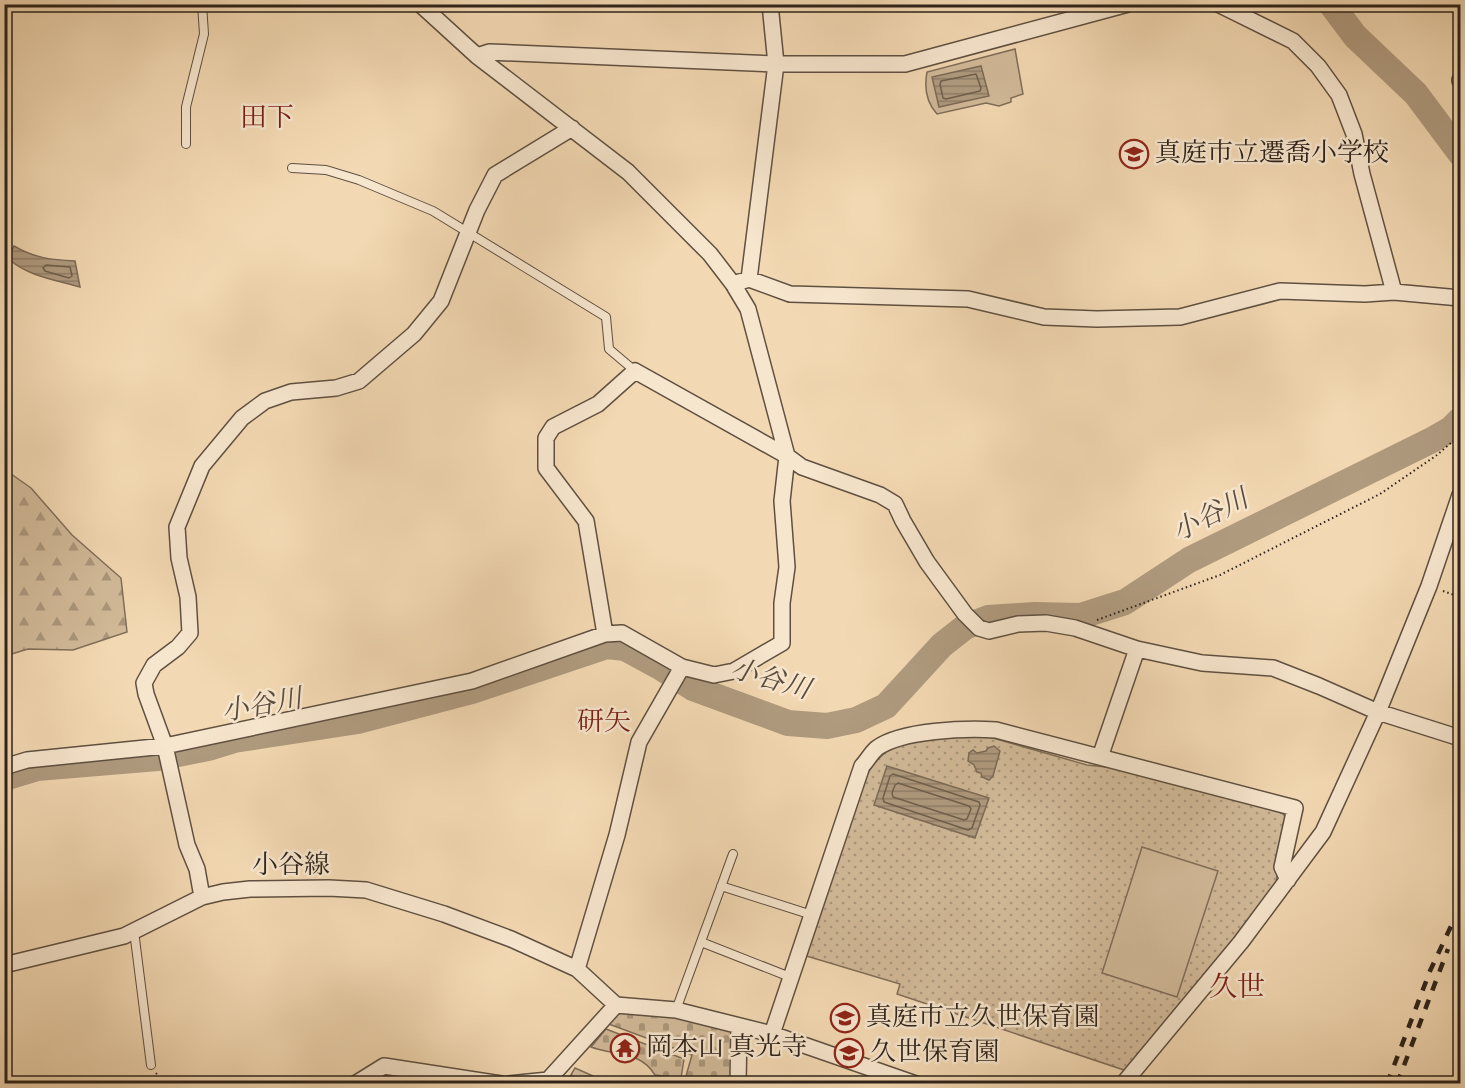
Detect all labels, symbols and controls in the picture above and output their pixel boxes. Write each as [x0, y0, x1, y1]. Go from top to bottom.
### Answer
district label: 田下 [240, 100, 294, 139]
place label: 真庭市立遷喬小学校 [1155, 136, 1389, 173]
school or university icon: 真庭市立遷喬小学校 [1118, 138, 1150, 170]
water label: 小谷川 [1166, 480, 1259, 553]
water label: 小谷川 [726, 651, 817, 712]
water label: 小谷川 [219, 680, 308, 733]
district label: 研矢 [577, 704, 631, 743]
street label: 小谷線 [252, 848, 330, 885]
district label: 久世 [1209, 969, 1265, 1009]
place label: 真庭市立久世保育園 [866, 1000, 1100, 1037]
school or university icon: 真庭市立久世保育園 [829, 1002, 861, 1034]
place label: 岡本山 真光寺 [646, 1030, 808, 1067]
temple icon: 岡本山 真光寺 [609, 1032, 641, 1064]
place label: 久世保育園 [870, 1035, 1000, 1072]
school or university icon: 久世保育園 [833, 1037, 865, 1069]

